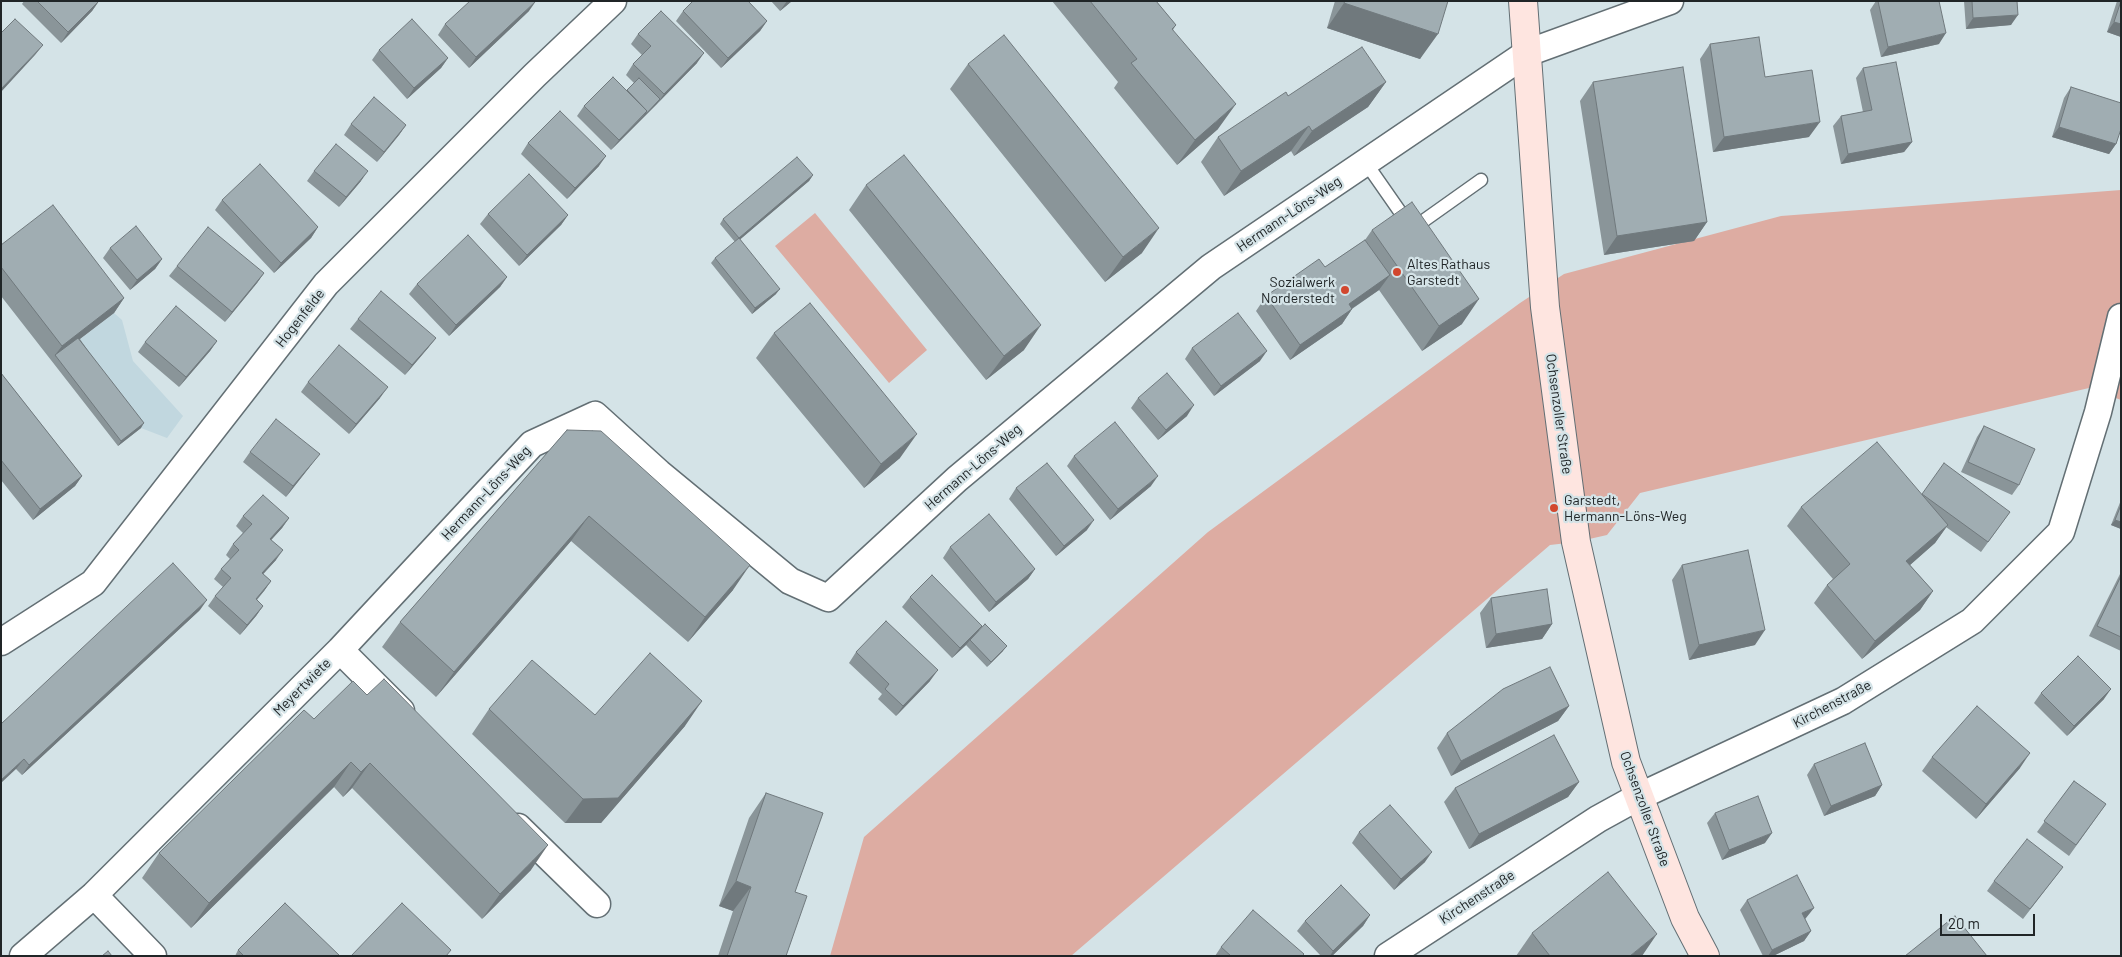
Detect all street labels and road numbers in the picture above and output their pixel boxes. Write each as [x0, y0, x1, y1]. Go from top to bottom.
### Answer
street label: Hermann-Löns-Weg [1233, 173, 1345, 255]
street label: Hogenfelde [272, 285, 328, 351]
street label: Ochsenzoller Straße [1542, 353, 1576, 475]
street label: Hermann-Löns-Weg [921, 420, 1025, 514]
street label: Hermann-Löns-Weg [438, 442, 534, 544]
street label: Meyertwiete [270, 655, 334, 719]
street label: Kirchenstraße [1790, 676, 1874, 732]
street label: Ochsenzoller Straße [1616, 749, 1674, 869]
street label: Kirchenstraße [1436, 866, 1518, 928]

